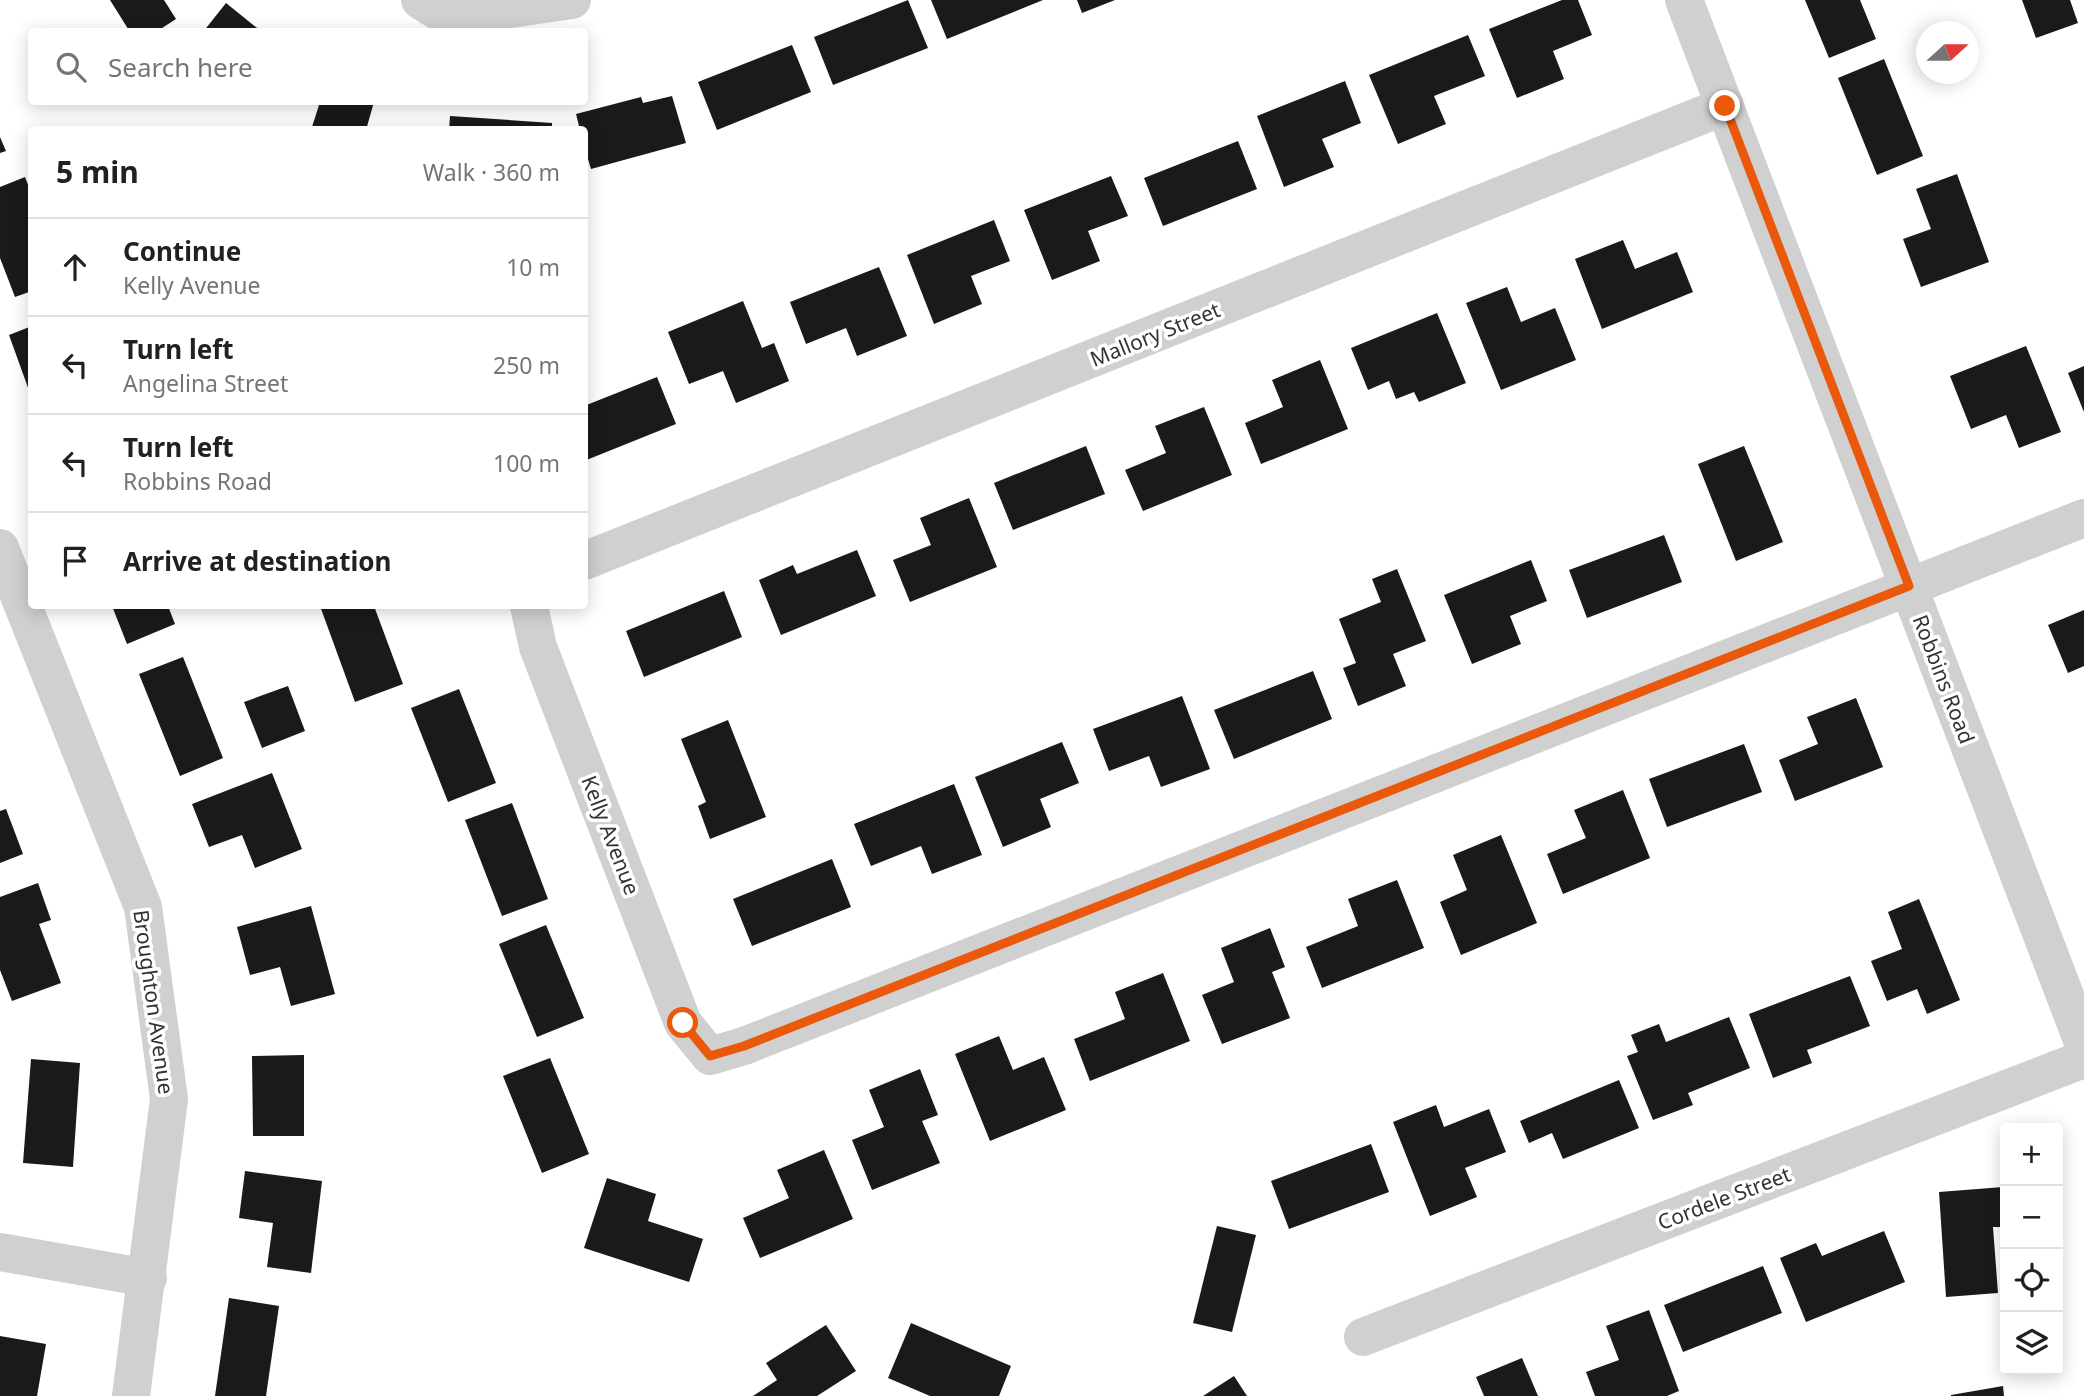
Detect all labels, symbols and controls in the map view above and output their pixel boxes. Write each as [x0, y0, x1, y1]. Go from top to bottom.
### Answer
north arrow [1916, 21, 1979, 84]
search box [28, 28, 588, 105]
icon: search [52, 48, 90, 86]
text: Search here [108, 49, 253, 85]
route end [1709, 90, 1740, 121]
text: 5 min [56, 151, 139, 192]
text: Walk · 360 m [423, 156, 560, 188]
text: Continue [123, 233, 241, 269]
icon: ahead [56, 248, 94, 286]
text: 10 m [506, 251, 560, 283]
text: Kelly Avenue [123, 269, 261, 301]
street label: Mallory Street [1086, 295, 1225, 373]
text: Turn left [123, 331, 234, 367]
icon: left [56, 346, 94, 384]
text: 250 m [493, 349, 560, 381]
text: Angelina Street [123, 367, 288, 399]
text: Turn left [123, 429, 234, 465]
icon: left [56, 444, 94, 482]
text: 100 m [493, 447, 560, 479]
text: Robbins Road [123, 465, 272, 497]
icon: arrive [56, 542, 94, 580]
text: Arrive at destination [123, 543, 392, 579]
street label: Robbins Road [1907, 611, 1981, 747]
street label: Kelly Avenue [575, 771, 647, 899]
street label: Broughton Avenue [127, 908, 181, 1096]
route start [667, 1007, 698, 1038]
map controls [2000, 1123, 2063, 1375]
button: + [2000, 1123, 2063, 1186]
street label: Cordele Street [1653, 1160, 1795, 1236]
button: − [2000, 1186, 2063, 1249]
button: locate [2000, 1249, 2063, 1312]
button: layers [2000, 1312, 2063, 1375]

